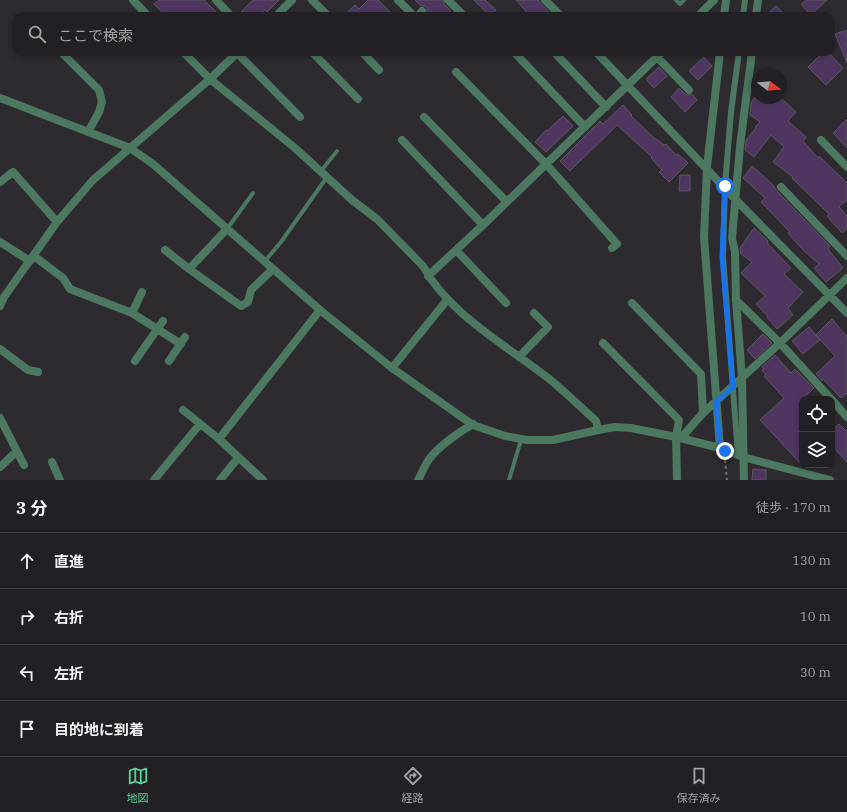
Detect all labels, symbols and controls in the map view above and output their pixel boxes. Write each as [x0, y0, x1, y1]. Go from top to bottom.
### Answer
search box [12, 12, 835, 56]
icon: search [26, 23, 48, 45]
text: ここで検索 [58, 26, 133, 45]
north arrow [751, 68, 787, 104]
route start [716, 177, 734, 195]
map controls [799, 396, 835, 468]
button: locate [799, 396, 835, 432]
button: layers [799, 432, 835, 468]
route end [716, 442, 734, 460]
text: 3 分 [16, 497, 47, 519]
text: 徒歩 · 170 m [756, 499, 831, 516]
icon: ahead [16, 550, 38, 572]
text: 直進 [54, 552, 84, 571]
text: 130 m [792, 552, 831, 569]
icon: right [16, 606, 38, 628]
text: 右折 [54, 608, 84, 627]
text: 10 m [800, 608, 831, 625]
icon: left [16, 662, 38, 684]
text: 左折 [54, 664, 84, 683]
text: 30 m [800, 664, 831, 681]
icon: arrive [16, 718, 38, 740]
text: 目的地に到着 [54, 720, 144, 739]
tab: 地図 [127, 765, 149, 805]
tab: 経路 [402, 765, 424, 805]
tab: 保存済み [677, 765, 721, 805]

